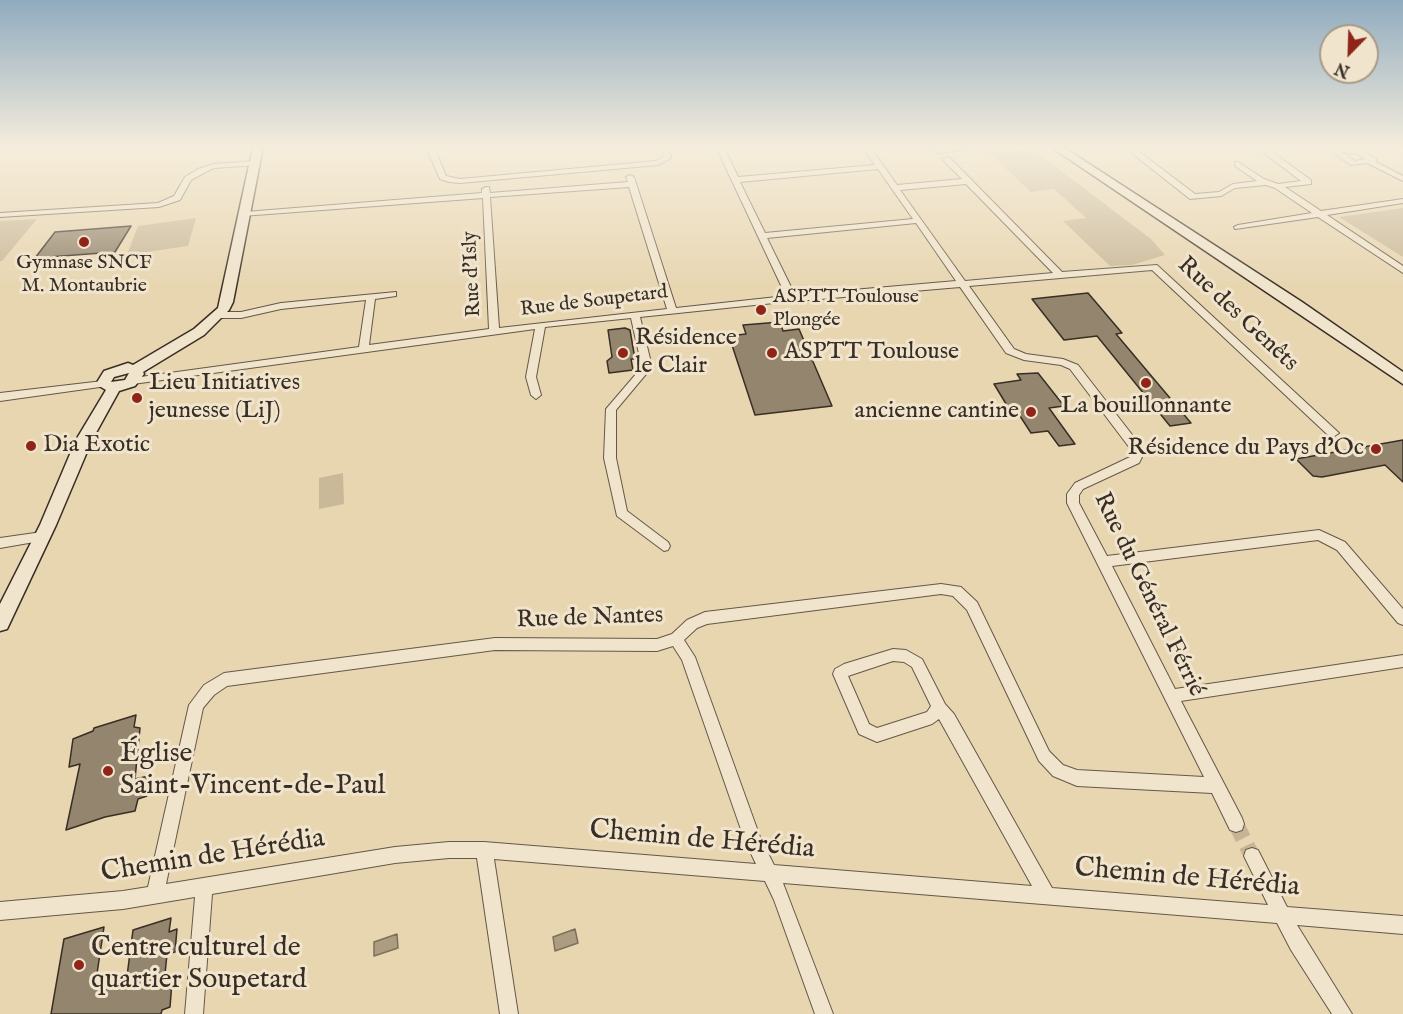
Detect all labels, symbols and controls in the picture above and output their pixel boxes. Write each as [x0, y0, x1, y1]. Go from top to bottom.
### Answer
north arrow [1319, 24, 1379, 84]
text: N [1332, 57, 1353, 81]
street label: Rue d'Isly [459, 230, 487, 318]
marker: Gymnase SNCF M. Montaubrie [77, 235, 91, 249]
place label: Gymnase SNCF M. Montaubrie [16, 252, 152, 299]
street label: Rue des Genêts [1171, 252, 1303, 378]
street label: Rue de Soupetard [519, 281, 669, 323]
place label: ASPTT Toulouse Plongée [773, 286, 919, 333]
marker: ASPTT Toulouse Plongée [754, 303, 768, 317]
place label: Résidence le Clair [635, 325, 737, 381]
place label: ASPTT Toulouse [784, 339, 959, 367]
marker: Résidence le Clair [616, 346, 630, 360]
marker: ASPTT Toulouse [765, 346, 779, 360]
place label: Lieu Initiatives jeunesse (LiJ) [149, 370, 300, 426]
marker: La bouillonnante [1139, 376, 1153, 390]
marker: Lieu Initiatives jeunesse (LiJ) [130, 391, 144, 405]
place label: La bouillonnante [1061, 393, 1231, 421]
place label: ancienne cantine [855, 398, 1019, 426]
marker: ancienne cantine [1024, 405, 1038, 419]
place label: Dia Exotic [43, 432, 150, 460]
place label: Résidence du Pays d'Oc [1128, 435, 1364, 463]
marker: Dia Exotic [24, 439, 38, 453]
marker: Résidence du Pays d'Oc [1369, 442, 1383, 456]
street label: Rue du Général Férrié [1086, 488, 1210, 702]
street label: Rue de Nantes [516, 602, 664, 636]
place label: Église Saint-Vincent-de-Paul [120, 738, 386, 804]
marker: Église Saint-Vincent-de-Paul [101, 764, 115, 778]
street label: Chemin de Hérédia [588, 814, 816, 868]
street label: Chemin de Hérédia [99, 823, 327, 891]
street label: Chemin de Hérédia [1073, 852, 1301, 906]
place label: Centre culturel de quartier Soupetard [91, 932, 307, 998]
marker: Centre culturel de quartier Soupetard [72, 958, 86, 972]

